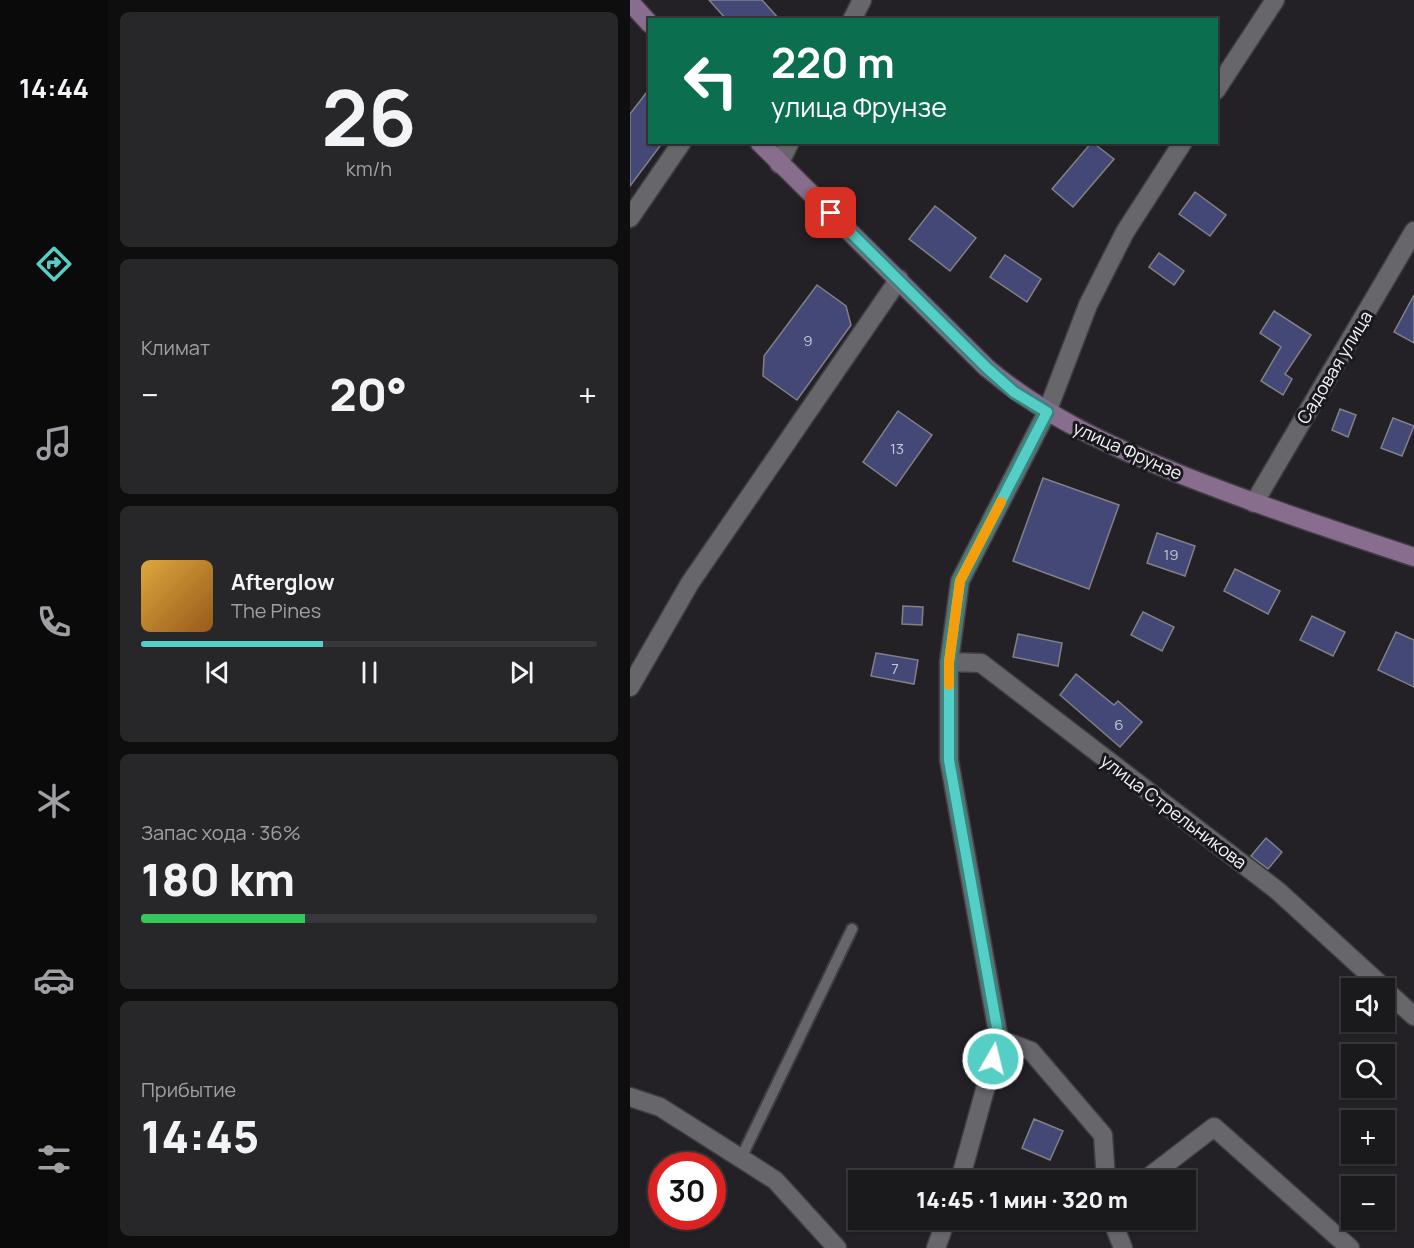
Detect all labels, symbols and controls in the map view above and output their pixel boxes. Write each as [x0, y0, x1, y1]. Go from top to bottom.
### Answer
text: 220 m [771, 33, 895, 91]
icon: left [672, 42, 750, 120]
text: 26 [322, 63, 416, 169]
text: 14:44 [19, 69, 89, 106]
text: улица Фрунзе [771, 88, 947, 125]
text: km/h [346, 155, 392, 182]
pin [805, 187, 856, 238]
icon: arrive [814, 196, 847, 229]
icon: directions [33, 243, 75, 285]
street label: Садовая улица [1291, 306, 1377, 428]
house number: 9 [803, 330, 813, 351]
text: Климат [141, 334, 210, 361]
text: 20° [330, 363, 407, 425]
text: − [141, 372, 159, 417]
text: + [578, 372, 597, 417]
street label: улица Фрунзе [1070, 415, 1186, 485]
icon: music [33, 422, 75, 464]
house number: 13 [890, 438, 904, 459]
house number: 19 [1163, 544, 1179, 565]
text: Afterglow [231, 567, 335, 597]
text: The Pines [231, 597, 321, 624]
icon: phone [33, 601, 75, 643]
icon: previous [201, 656, 234, 689]
icon: pause [353, 656, 386, 689]
icon: next [505, 656, 538, 689]
house number: 7 [891, 658, 899, 679]
house number: 6 [1114, 714, 1124, 735]
street label: улица Стрельникова [1096, 748, 1252, 874]
icon: climate [33, 780, 75, 822]
text: Запас хода · 36% [141, 819, 301, 846]
text: 180 km [141, 848, 295, 910]
icon: car [33, 959, 75, 1001]
map controls [1341, 978, 1395, 1230]
button: sound [1341, 978, 1395, 1032]
position arrow [961, 1027, 1025, 1091]
button: search [1341, 1044, 1395, 1098]
text: Прибытие [141, 1076, 236, 1103]
text: 14:45 [141, 1105, 259, 1167]
button: + [1341, 1110, 1395, 1164]
icon: filters [33, 1138, 75, 1180]
speed limit sign: 30 [648, 1152, 726, 1230]
button: − [1341, 1176, 1395, 1230]
text: 14:45 · 1 мин · 320 m [916, 1185, 1128, 1215]

